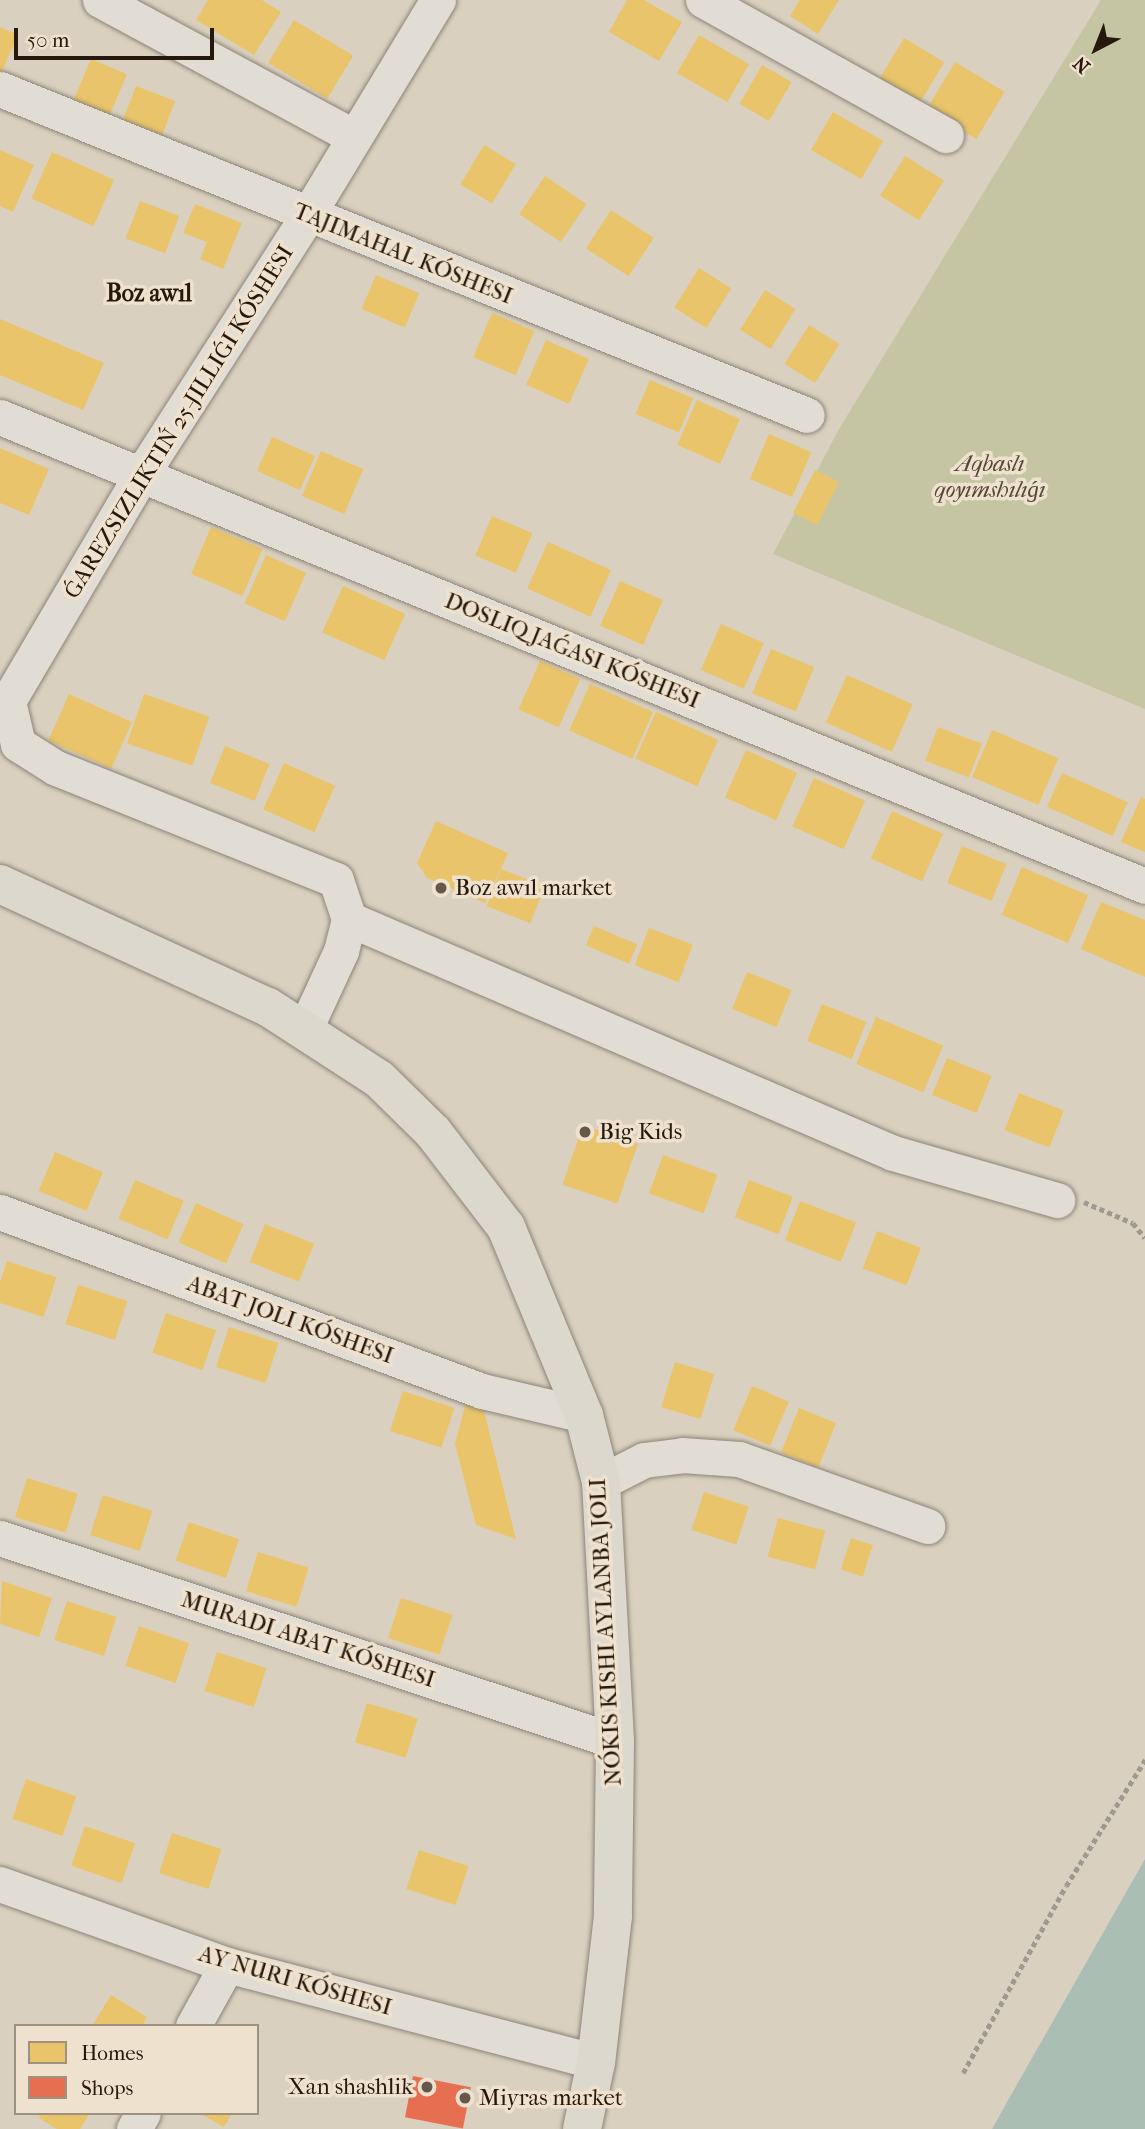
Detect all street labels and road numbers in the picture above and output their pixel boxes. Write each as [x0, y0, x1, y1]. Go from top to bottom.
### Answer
street label: TAJIMAHAL KÓSHESI [289, 197, 517, 311]
street label: ǴAREZSIZLIKTIŃ 25-JILLIǴI KÓSHESI [58, 240, 300, 604]
street label: DOSLIQ JAǴASI KÓSHESI [441, 587, 703, 715]
street label: ABAT JOLI KÓSHESI [183, 1270, 397, 1370]
street label: NÓKIS KISHI AYLANBA JOLI [584, 1478, 628, 1786]
street label: MURADI ABAT KÓSHESI [178, 1586, 438, 1694]
street label: AY NURI KÓSHESI [195, 1940, 395, 2022]

